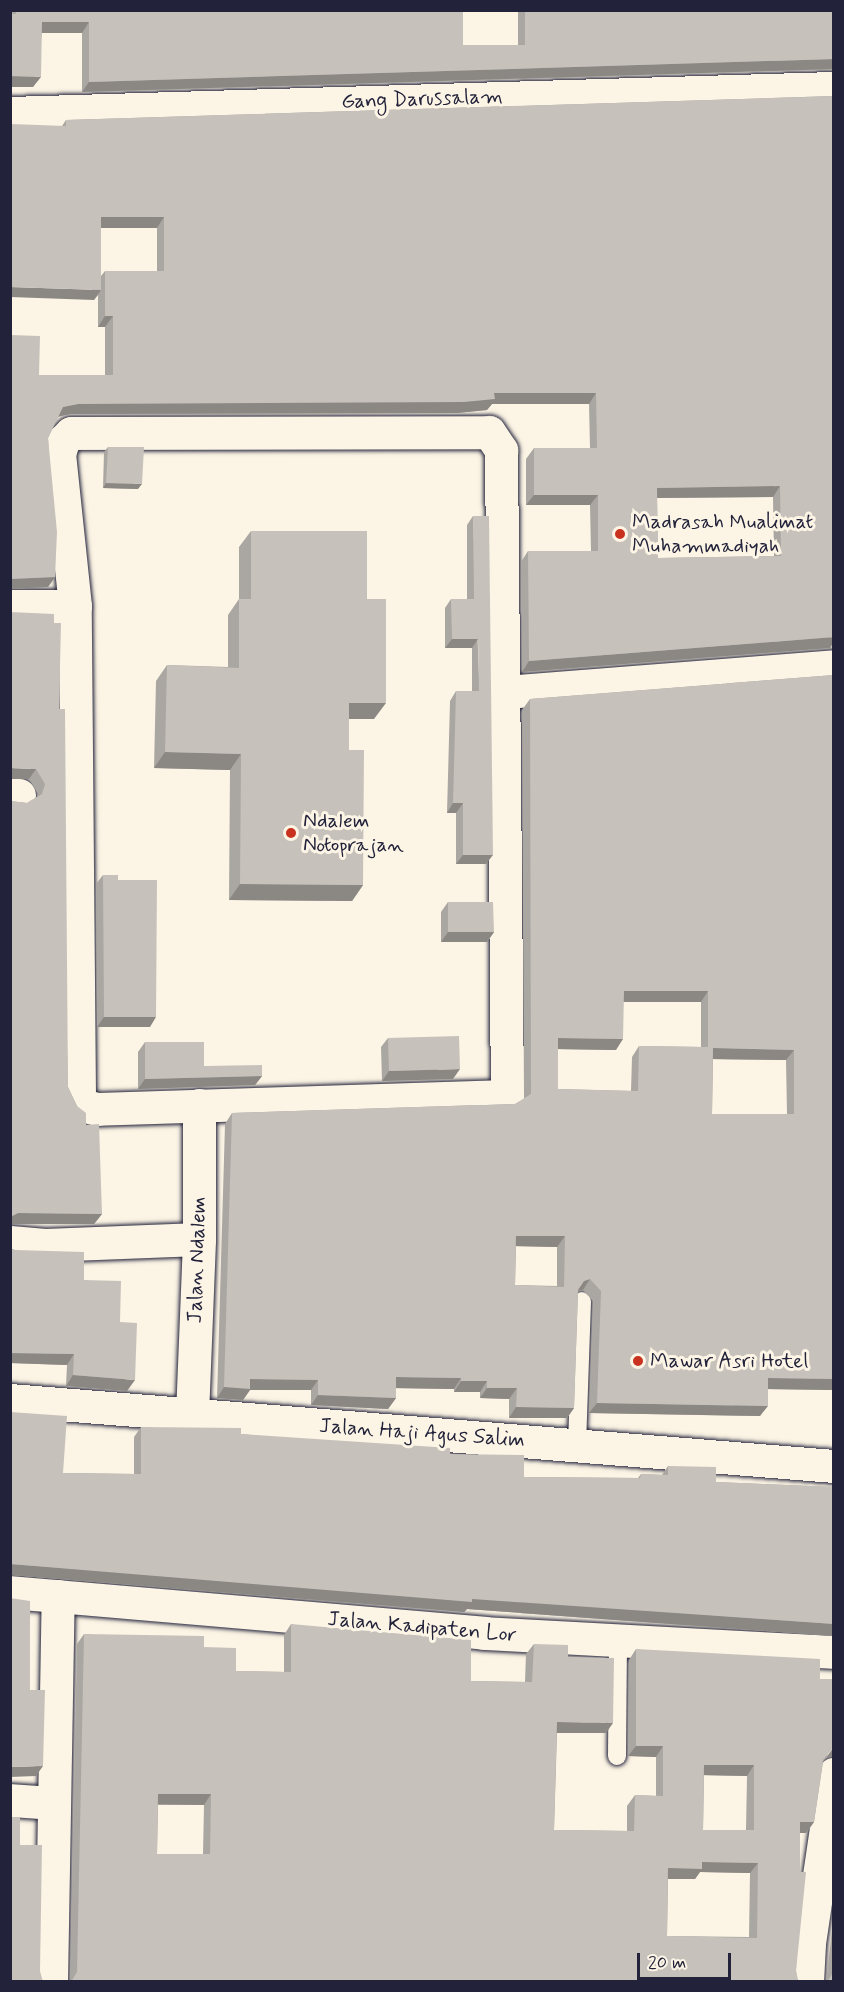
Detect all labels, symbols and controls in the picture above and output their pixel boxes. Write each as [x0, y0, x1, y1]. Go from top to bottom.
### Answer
street label: Gang Darussalam [341, 84, 503, 114]
place label: Madrasah Mualimat Muhammadiyah [632, 509, 815, 559]
marker: Madrasah Mualimat Muhammadiyah [613, 527, 627, 541]
place label: Ndalem Notoprajan [303, 808, 404, 858]
marker: Ndalem Notoprajan [284, 826, 298, 840]
street label: Jalan Ndalem [182, 1196, 212, 1324]
place label: Mawar Asri Hotel [650, 1348, 804, 1374]
marker: Mawar Asri Hotel [631, 1354, 645, 1368]
street label: Jalan Haji Agus Salim [321, 1413, 523, 1453]
street label: Jalan Kadipaten Lor [326, 1606, 518, 1648]
scale bar [640, 1941, 734, 1979]
text: 20 m [648, 1951, 686, 1975]

